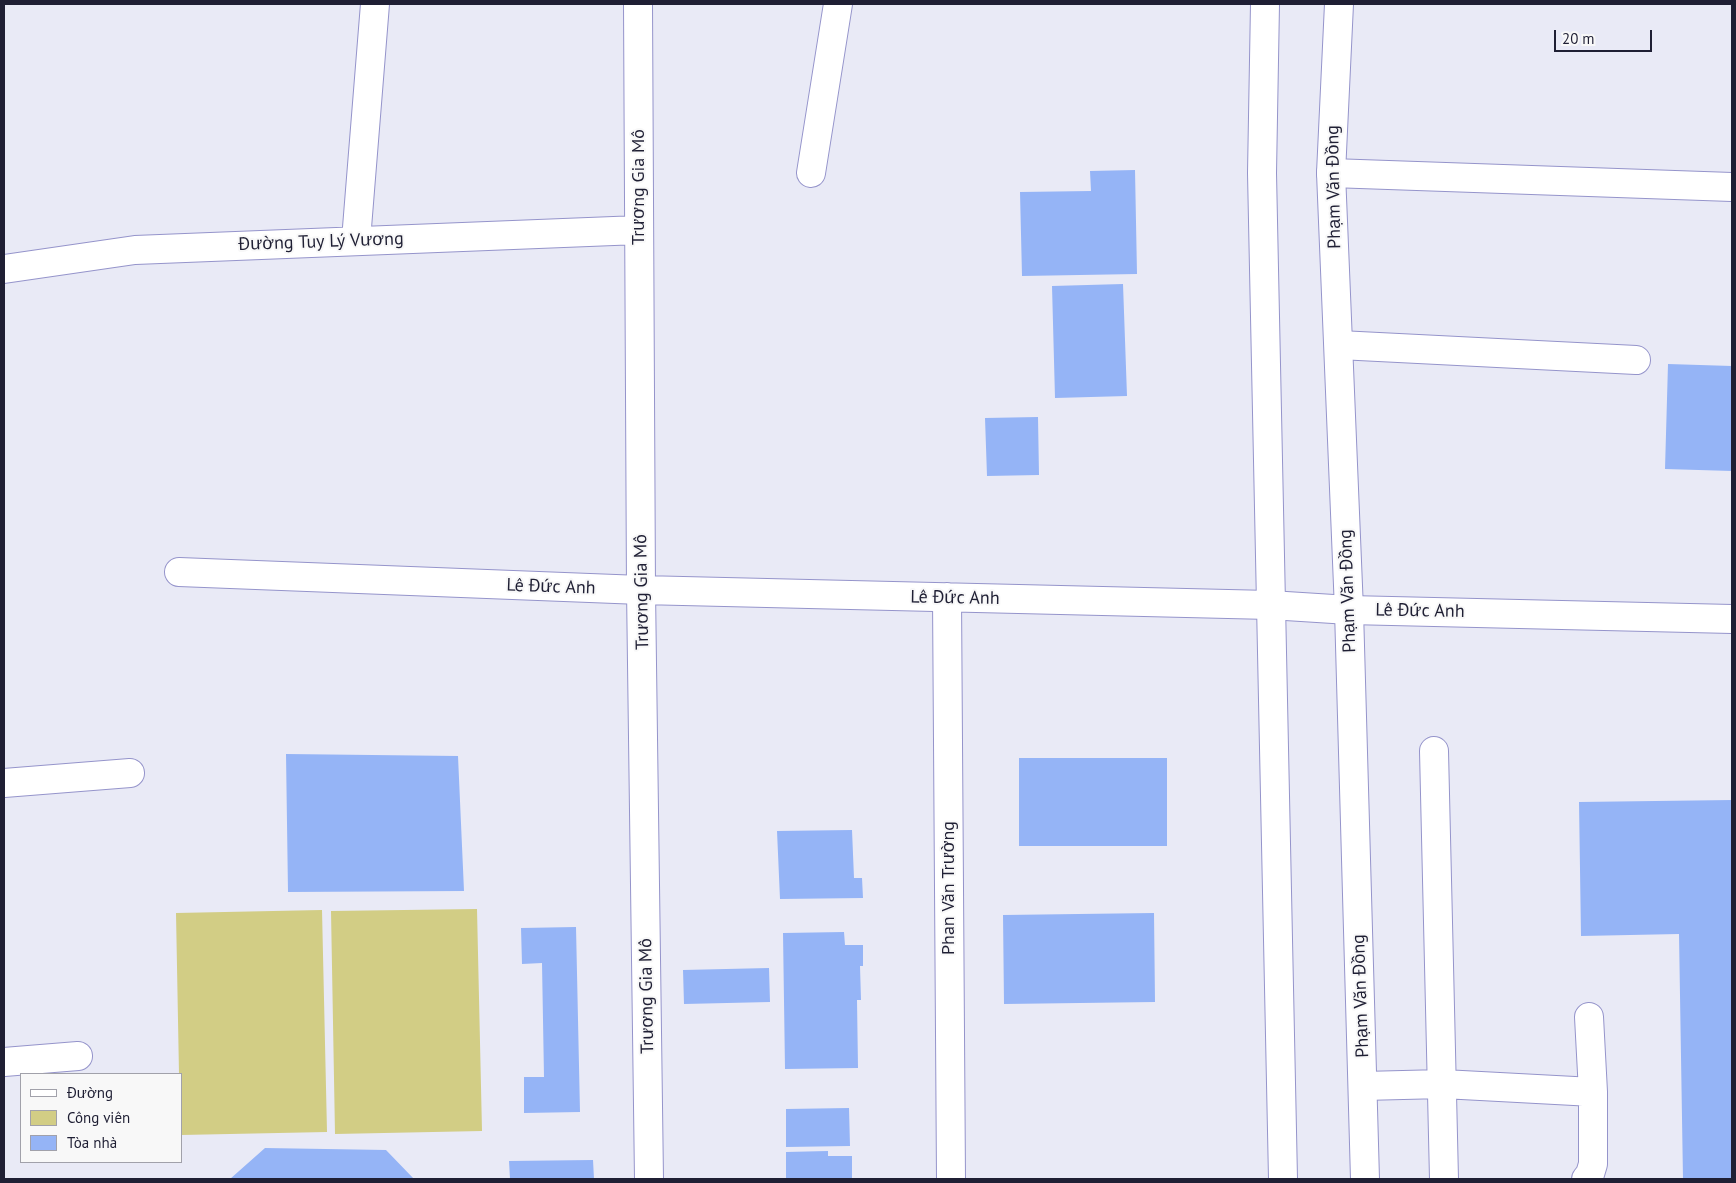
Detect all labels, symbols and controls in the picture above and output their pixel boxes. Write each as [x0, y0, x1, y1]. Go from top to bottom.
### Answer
scale bar [1556, 20, 1654, 52]
text: 20 m [1562, 29, 1595, 48]
street label: Phạm Văn Đồng [1322, 125, 1346, 249]
street label: Trương Gia Mô [628, 129, 650, 245]
street label: Đường Tuy Lý Vương [238, 228, 404, 256]
street label: Phạm Văn Đồng [1335, 529, 1361, 653]
street label: Trương Gia Mô [630, 534, 654, 650]
street label: Lê Đức Anh [506, 575, 596, 599]
street label: Lê Đức Anh [910, 586, 1000, 610]
street label: Lê Đức Anh [1375, 599, 1465, 623]
street label: Phan Văn Trường [938, 821, 960, 955]
street label: Phạm Văn Đồng [1348, 934, 1374, 1058]
street label: Trương Gia Mô [635, 938, 659, 1054]
legend [20, 1073, 182, 1163]
text: Đường [67, 1083, 113, 1102]
text: Công viên [67, 1108, 130, 1127]
text: Tòa nhà [67, 1133, 117, 1152]

